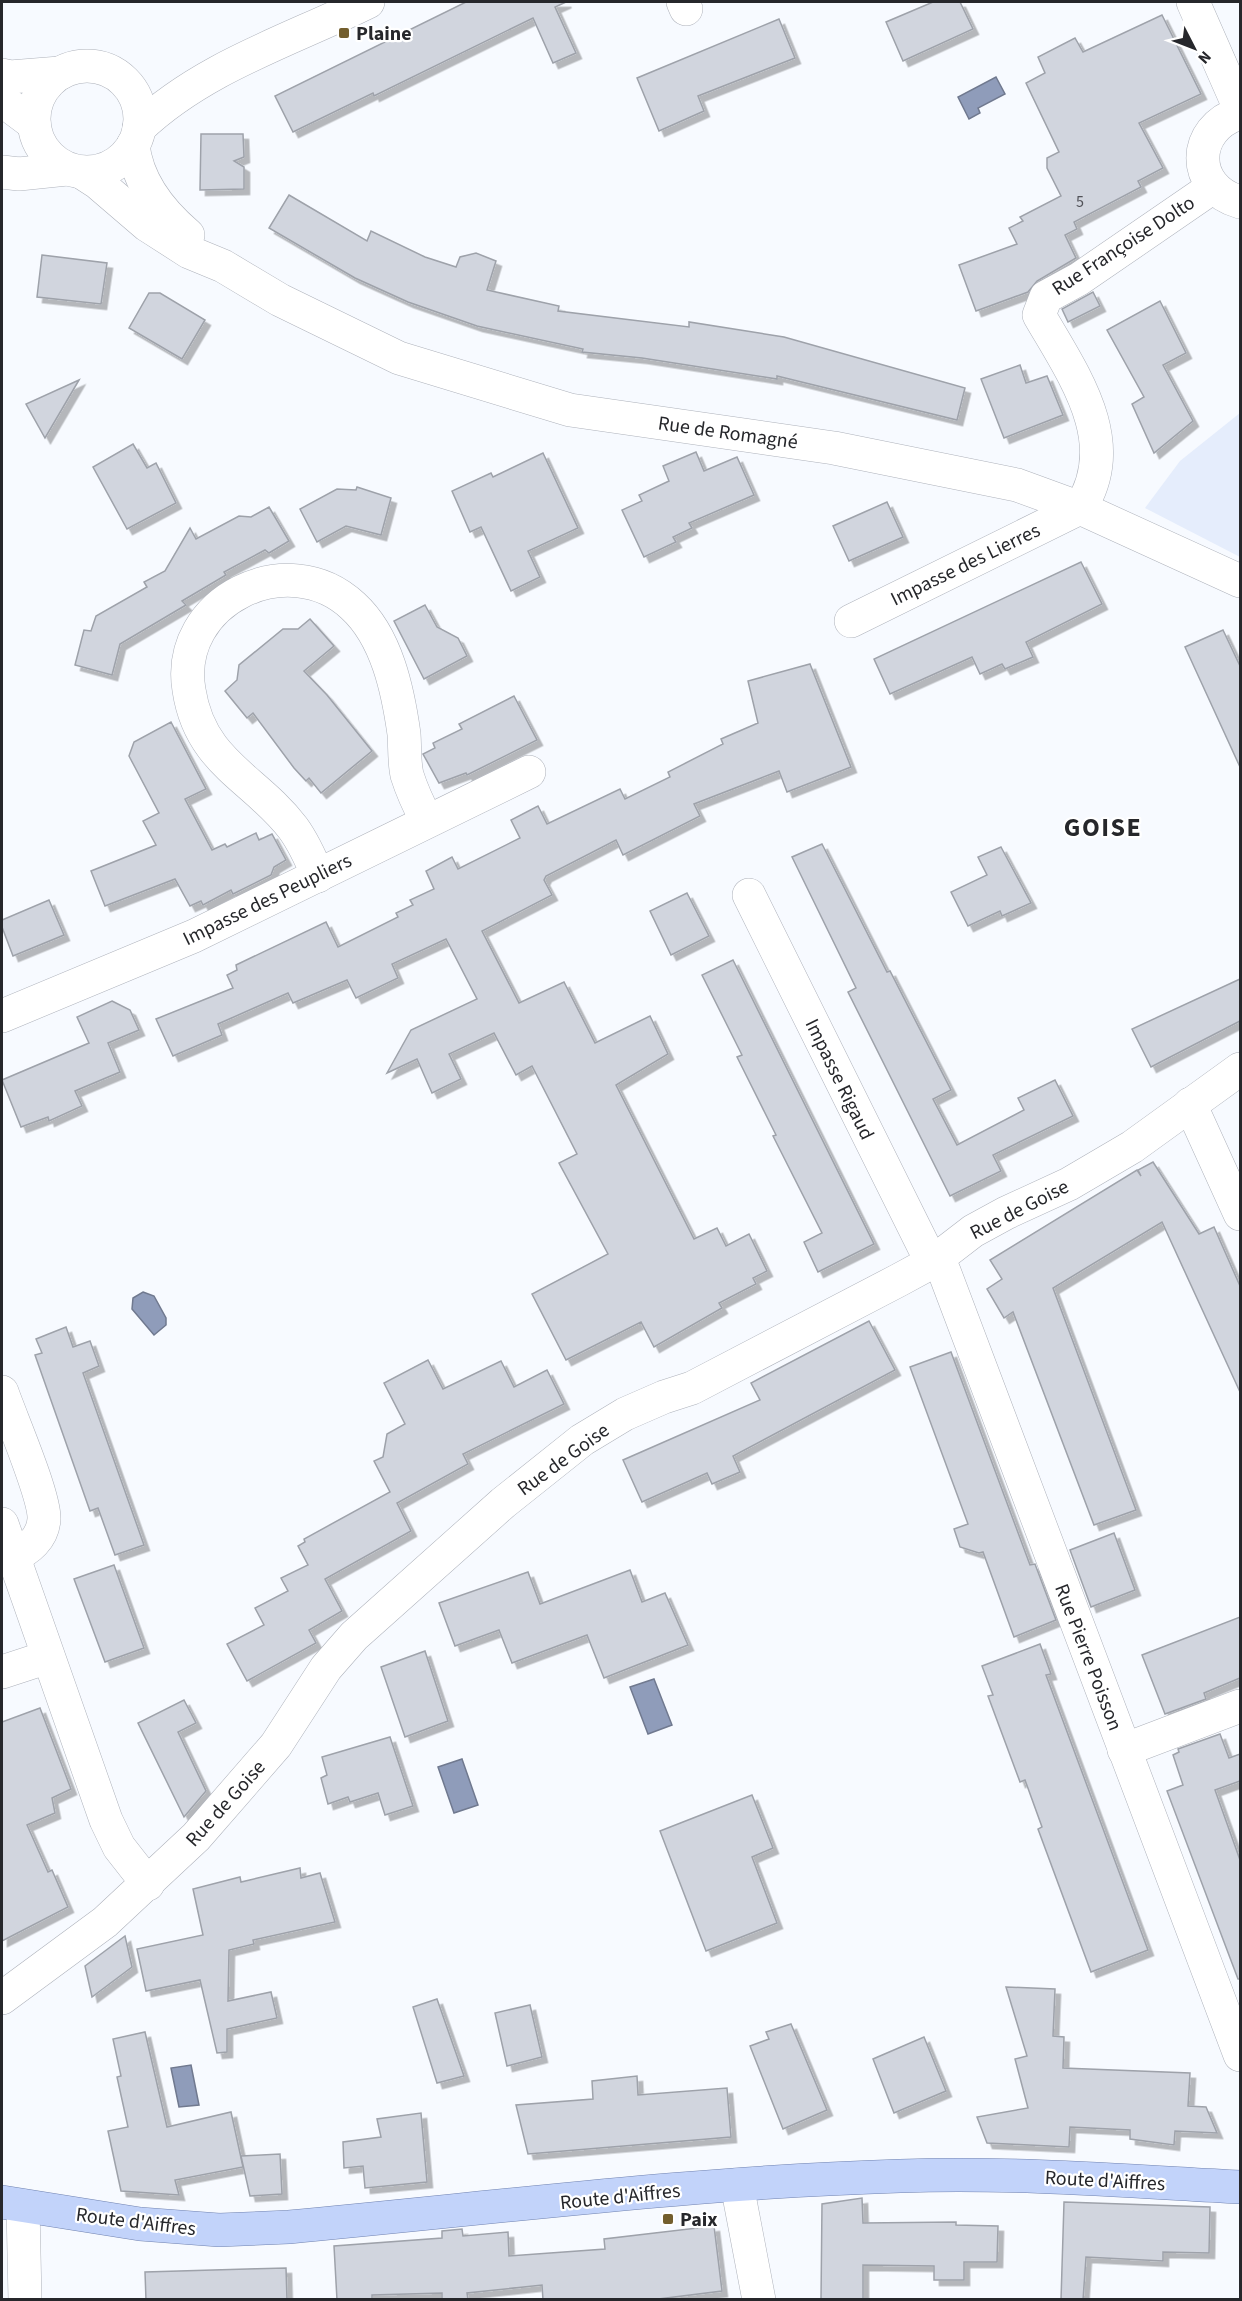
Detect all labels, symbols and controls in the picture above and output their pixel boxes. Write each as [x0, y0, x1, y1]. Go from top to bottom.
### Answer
north arrow [1164, 18, 1224, 78]
place label: Plaine [356, 20, 412, 48]
marker: Plaine [337, 26, 351, 40]
text: N [1193, 46, 1216, 69]
street label: Rue Françoise Dolto [1047, 189, 1201, 303]
house number: 5 [1076, 191, 1084, 213]
street label: Rue de Romagné [656, 409, 800, 457]
street label: Impasse des Lierres [886, 517, 1045, 613]
district label: GOISE [1064, 809, 1142, 846]
street label: Impasse des Peupliers [178, 847, 357, 953]
street label: Impasse Rigaud [798, 1014, 881, 1145]
street label: Rue de Goise [965, 1173, 1074, 1247]
street label: Rue de Goise [512, 1417, 615, 1503]
street label: Rue Pierre Poisson [1047, 1580, 1129, 1735]
street label: Rue de Goise [179, 1754, 272, 1853]
street label: Route d'Aiffres [1044, 2164, 1166, 2198]
street label: Route d'Aiffres [559, 2177, 682, 2217]
street label: Route d'Aiffres [74, 2201, 197, 2243]
place label: Paix [680, 2206, 718, 2234]
marker: Paix [661, 2212, 675, 2226]

